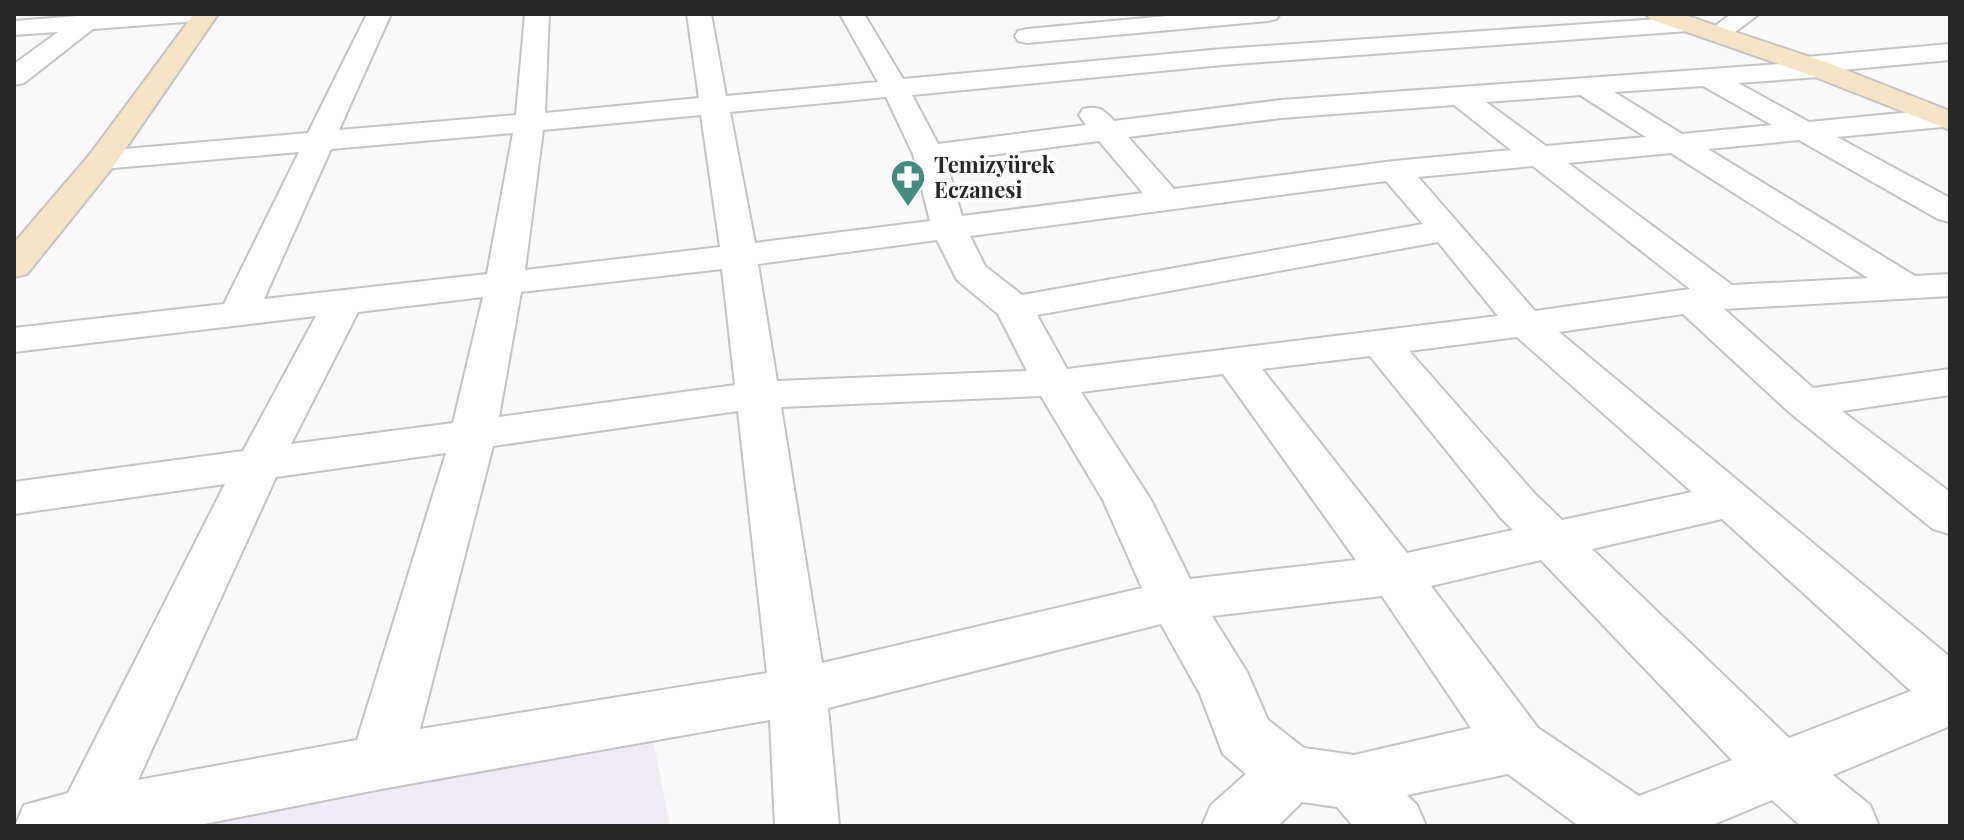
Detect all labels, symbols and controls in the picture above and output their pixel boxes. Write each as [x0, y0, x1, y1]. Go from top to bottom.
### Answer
place label: Temizyürek Eczanesi [934, 149, 1055, 204]
pharmacy icon: Temizyürek Eczanesi [889, 158, 927, 208]

